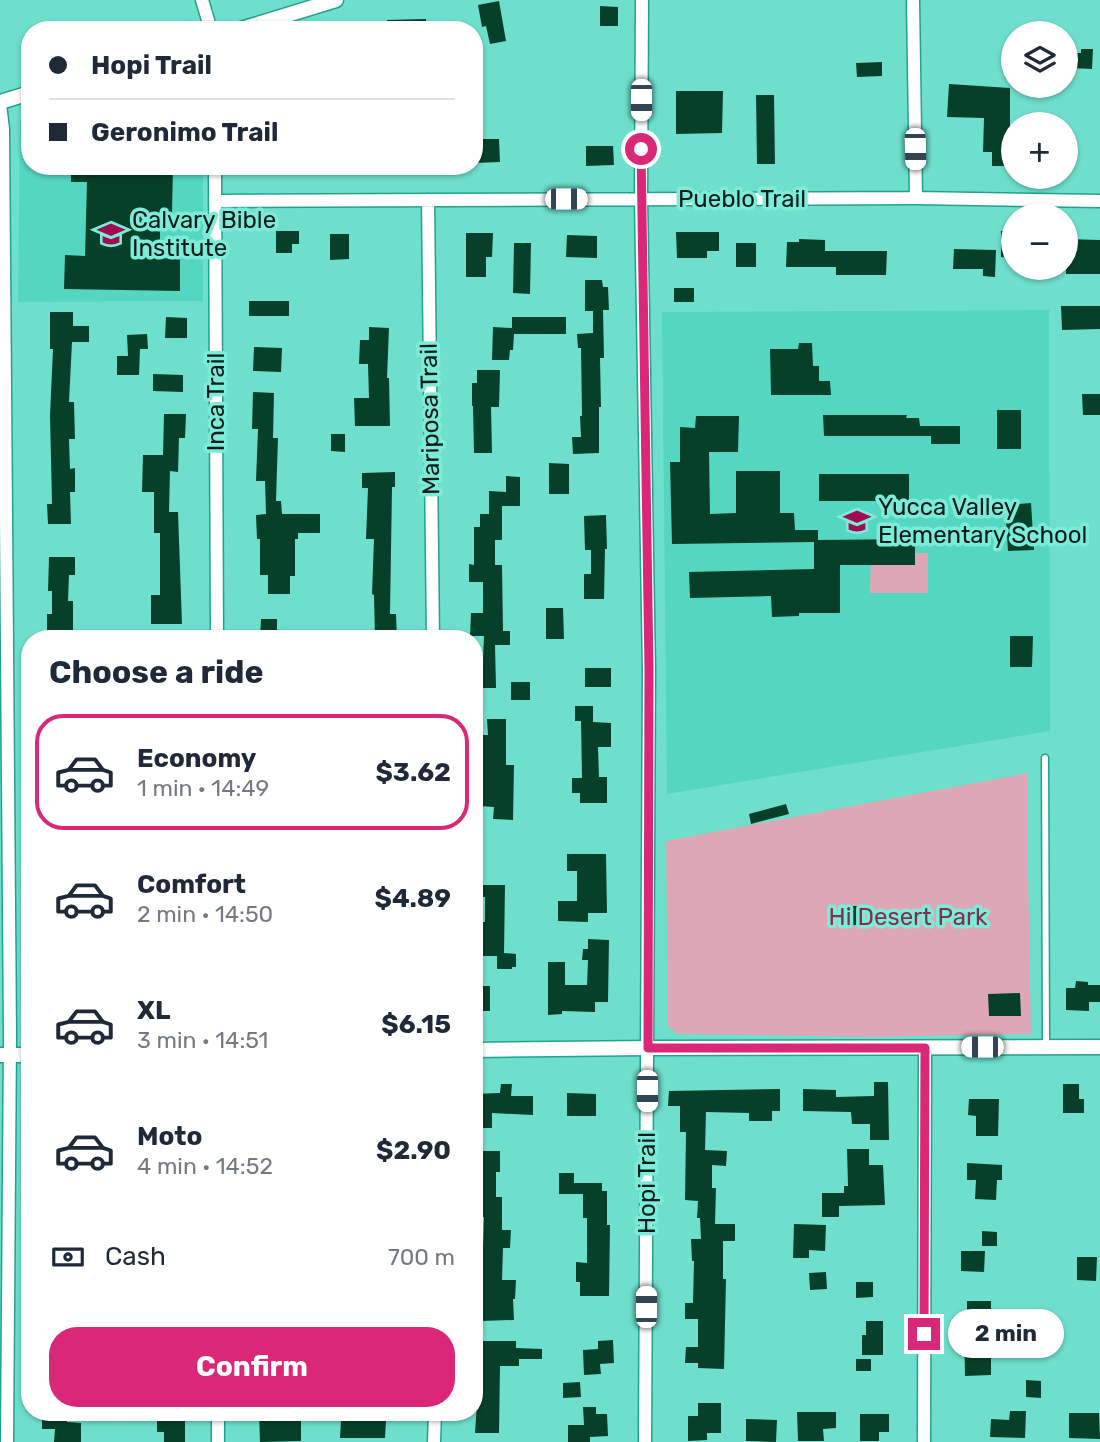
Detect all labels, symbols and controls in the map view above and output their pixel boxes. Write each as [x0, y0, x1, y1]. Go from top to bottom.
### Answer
map controls [1001, 21, 1078, 280]
button: layers [1001, 21, 1078, 98]
text: Hopi Trail [91, 50, 212, 81]
car [631, 79, 652, 121]
button: + [1001, 112, 1078, 189]
text: Geronimo Trail [91, 117, 278, 148]
car [905, 128, 926, 170]
route start [625, 133, 657, 165]
street label: Pueblo Trail [678, 185, 806, 213]
car [546, 189, 588, 210]
button: − [1001, 203, 1078, 280]
place label: Calvary Bible Institute [132, 206, 276, 262]
school or university icon: Calvary Bible Institute [96, 219, 126, 249]
street label: Mariposa Trail [415, 343, 445, 495]
street label: Inca Trail [202, 353, 230, 451]
place label: Yucca Valley Elementary School [878, 493, 1087, 549]
school or university icon: Yucca Valley Elementary School [842, 506, 872, 536]
text: Choose a ride [49, 653, 263, 691]
icon: car [53, 741, 116, 804]
text: Economy [137, 743, 256, 774]
text: $3.62 [375, 757, 451, 788]
text: 1 min · 14:49 [137, 774, 269, 802]
icon: car [53, 867, 116, 930]
text: Comfort [137, 869, 246, 900]
text: $4.89 [375, 883, 451, 914]
text: 2 min · 14:50 [137, 900, 273, 928]
park label: Hi Desert Park [829, 903, 988, 931]
icon: car [53, 993, 116, 1056]
text: XL [137, 995, 170, 1026]
text: $6.15 [381, 1009, 451, 1040]
text: 3 min · 14:51 [137, 1026, 268, 1054]
car [962, 1037, 1004, 1058]
car [637, 1070, 658, 1112]
icon: car [53, 1119, 116, 1182]
text: Moto [137, 1121, 202, 1152]
street label: Hopi Trail [633, 1132, 661, 1234]
text: $2.90 [376, 1135, 451, 1166]
text: 4 min · 14:52 [137, 1152, 273, 1180]
icon: cash [49, 1238, 87, 1276]
text: Cash [105, 1241, 166, 1272]
text: 700 m [388, 1243, 455, 1271]
car [636, 1286, 657, 1328]
callout: 2 min [948, 1310, 1064, 1358]
route end [908, 1318, 940, 1350]
text: 2 min [975, 1319, 1037, 1347]
button: Confirm [49, 1327, 455, 1407]

